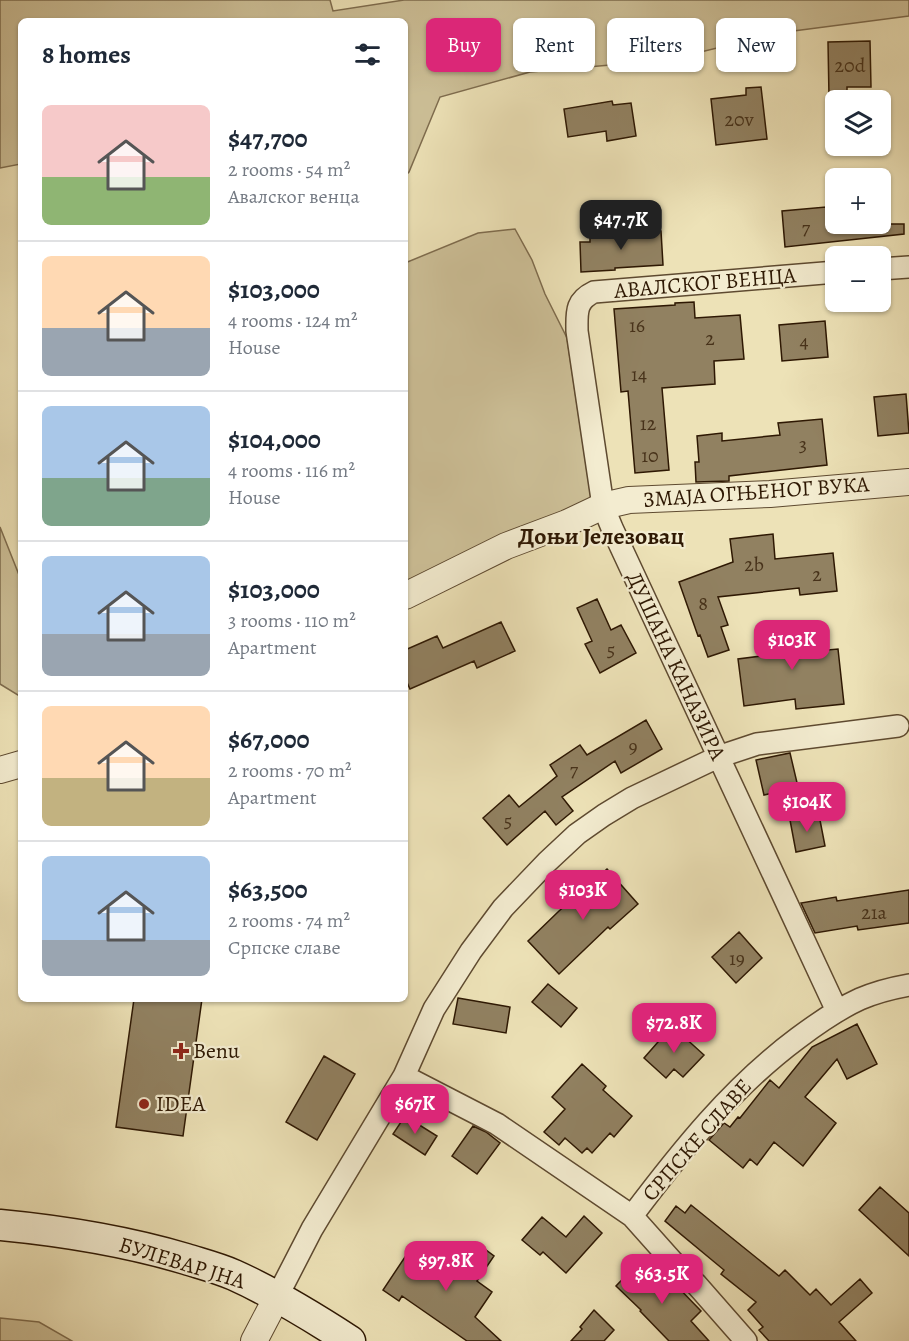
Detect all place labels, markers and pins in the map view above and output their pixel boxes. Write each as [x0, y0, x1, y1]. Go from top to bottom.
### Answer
pin: $47.7K [572, 200, 670, 251]
pin: $103K [750, 620, 834, 671]
pin: $104K [765, 782, 849, 833]
pin: $103K [541, 870, 625, 921]
pin: $72.8K [625, 1003, 723, 1054]
place label: Benu [193, 1036, 240, 1066]
marker: Benu [174, 1044, 188, 1058]
pin: $67K [379, 1084, 451, 1135]
place label: IDEA [156, 1089, 206, 1119]
marker: IDEA [137, 1097, 151, 1111]
pin: $97.8K [397, 1241, 495, 1292]
pin: $63.5K [613, 1254, 711, 1305]

